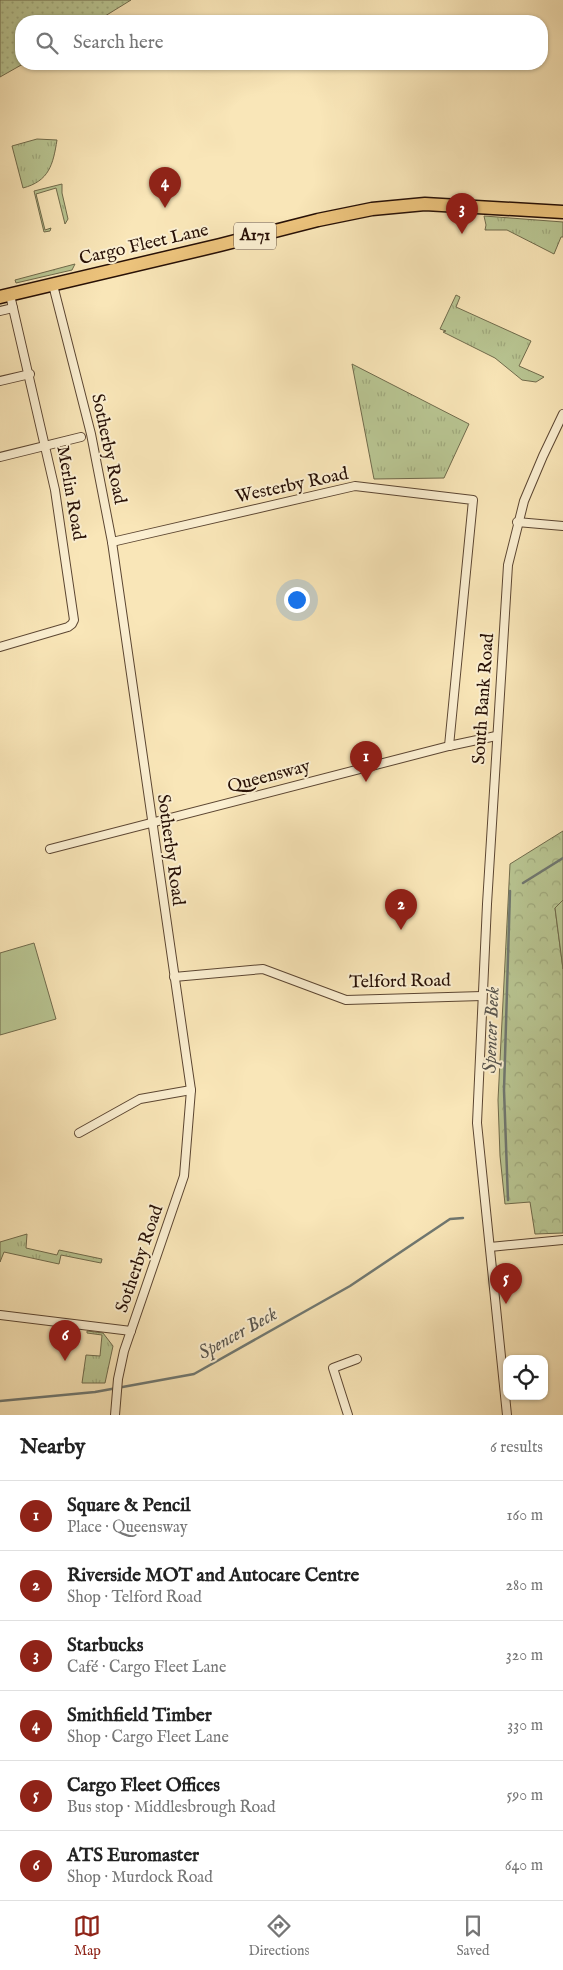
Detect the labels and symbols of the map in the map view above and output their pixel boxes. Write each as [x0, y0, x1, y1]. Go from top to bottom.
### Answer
pin: 4 [149, 167, 181, 208]
pin: 3 [446, 193, 478, 234]
street label: Cargo Fleet Lane [77, 219, 211, 271]
road number: A171 [234, 222, 276, 250]
street label: Sotherby Road [85, 392, 131, 507]
street label: Merlin Road [50, 444, 90, 542]
street label: Westerby Road [233, 463, 351, 509]
your location [284, 587, 310, 613]
street label: South Bank Road [468, 632, 500, 765]
pin: 1 [350, 741, 382, 782]
street label: Queensway [225, 755, 313, 799]
street label: Sotherby Road [151, 793, 189, 908]
pin: 2 [385, 889, 417, 930]
street label: Telford Road [349, 970, 451, 994]
water label: Spencer Beck [478, 986, 506, 1074]
street label: Sotherby Road [111, 1202, 169, 1316]
pin: 5 [490, 1263, 522, 1304]
water label: Spencer Beck [194, 1302, 282, 1366]
pin: 6 [49, 1320, 81, 1361]

